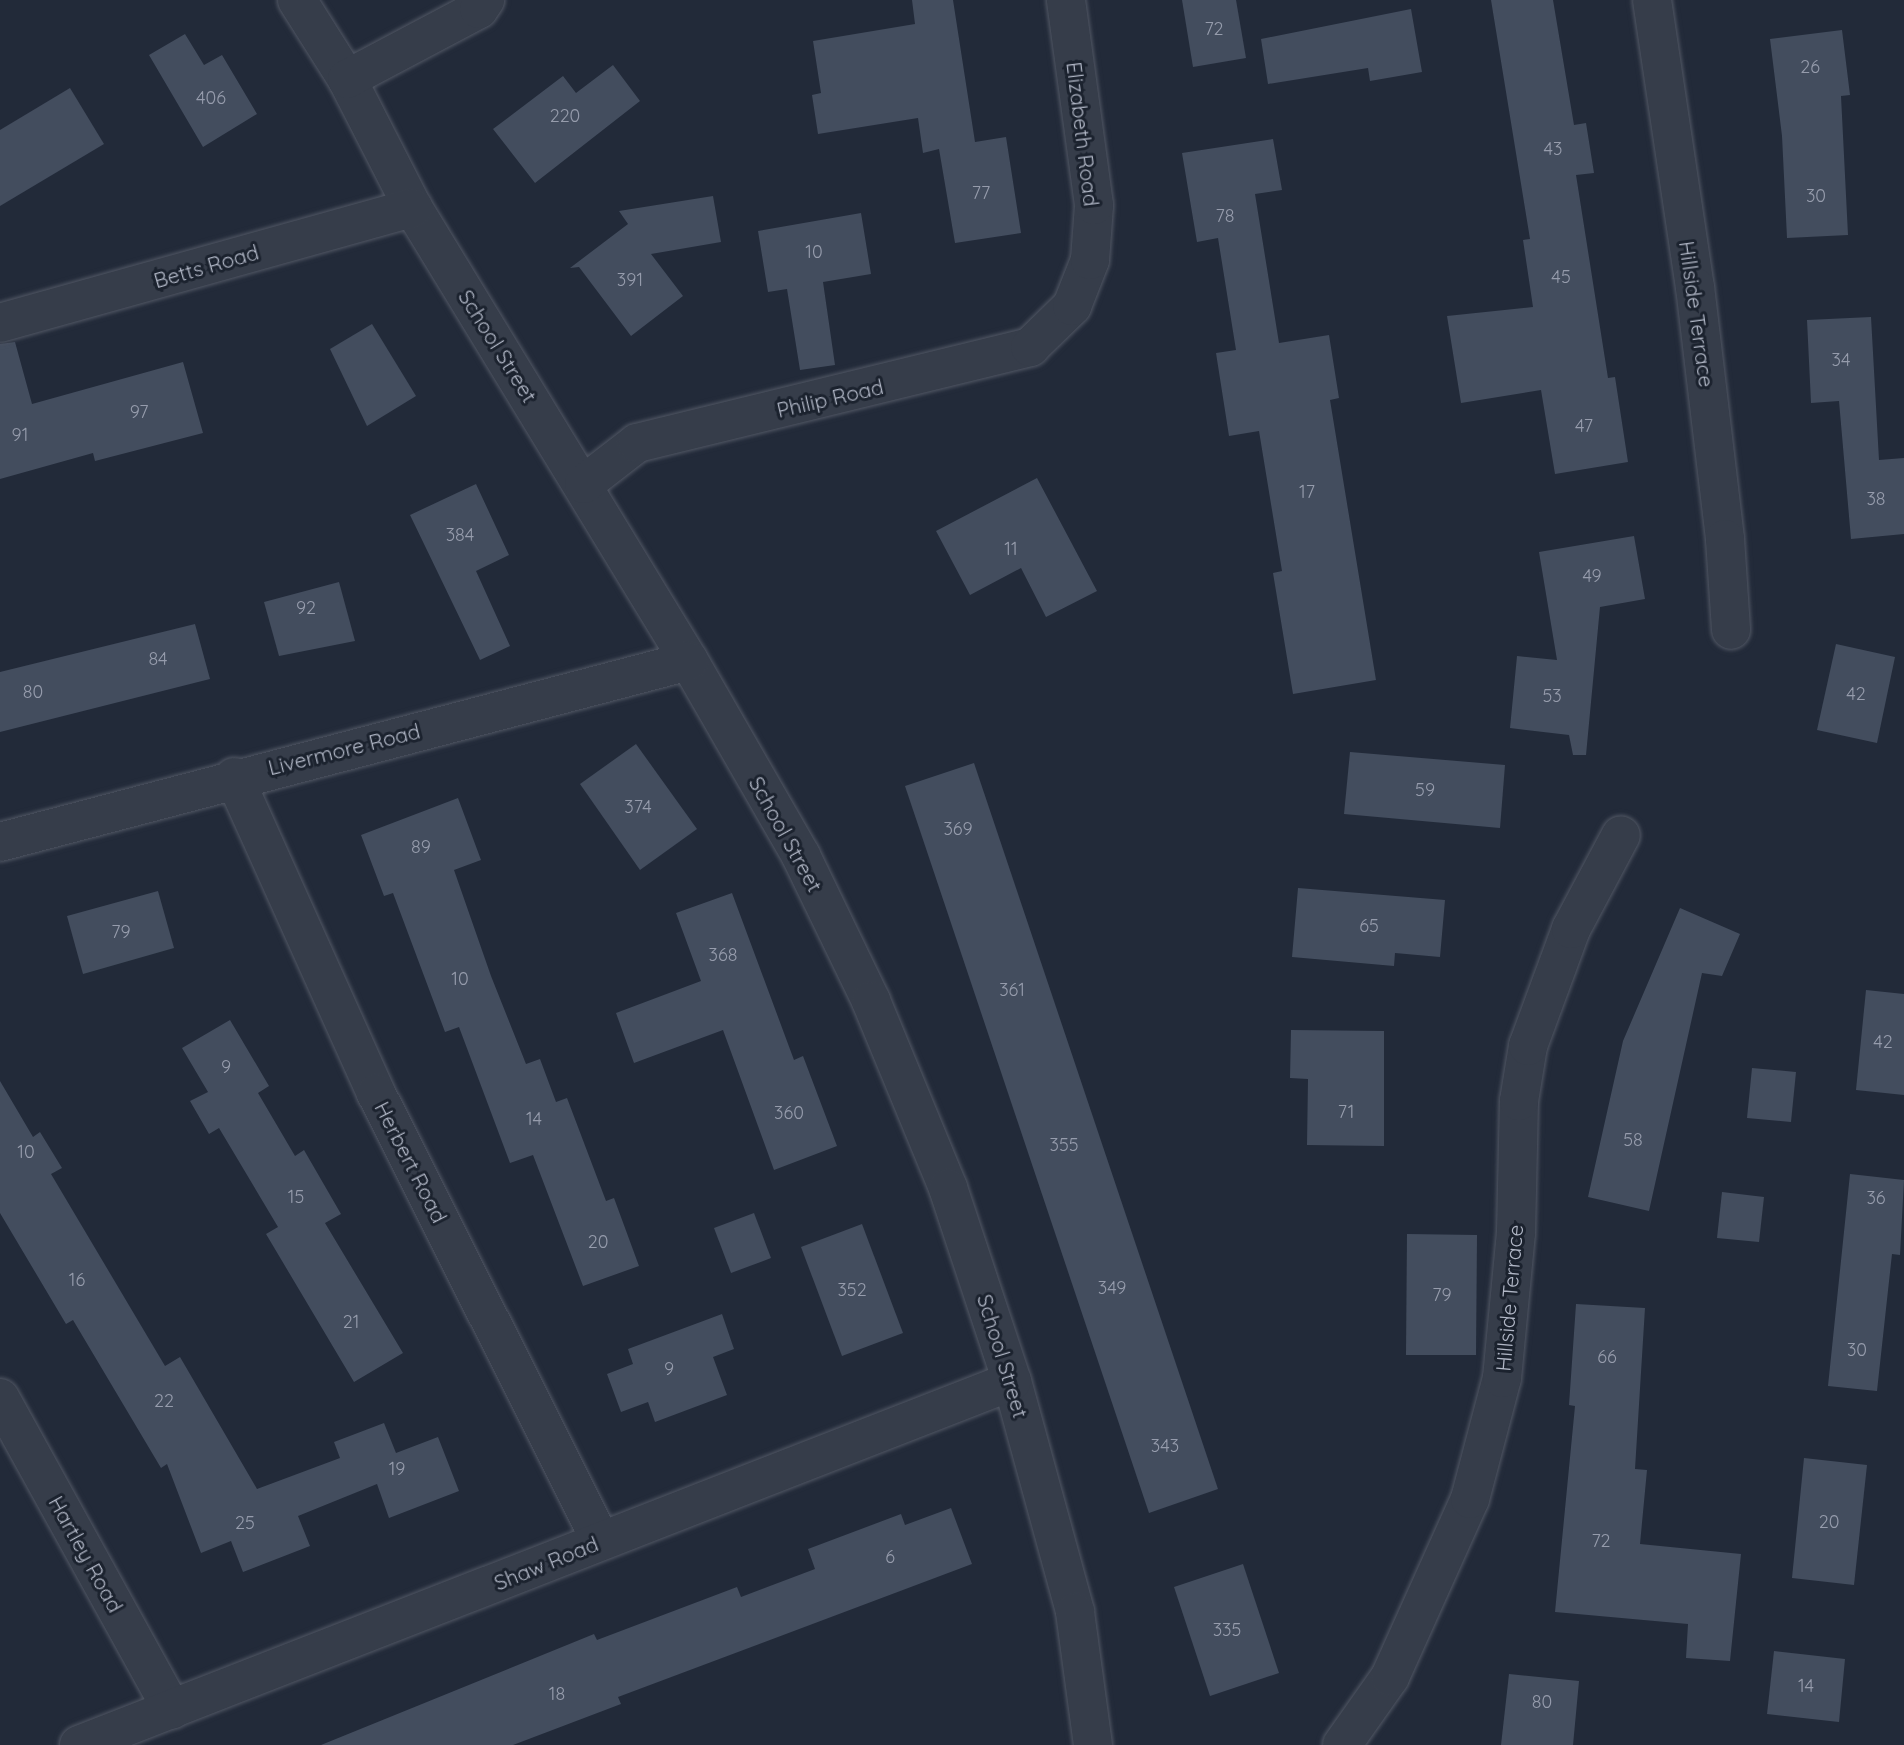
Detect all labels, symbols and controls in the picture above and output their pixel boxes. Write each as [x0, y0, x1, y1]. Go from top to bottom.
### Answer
house number: 72 [1204, 18, 1224, 40]
house number: 26 [1800, 56, 1820, 78]
street label: Elizabeth Road [1062, 60, 1104, 208]
house number: 406 [196, 87, 226, 109]
house number: 220 [550, 105, 580, 127]
house number: 43 [1544, 138, 1562, 160]
house number: 77 [972, 182, 990, 204]
house number: 30 [1806, 185, 1826, 207]
house number: 78 [1216, 205, 1234, 227]
street label: Betts Road [151, 239, 261, 293]
street label: Hillside Terrace [1674, 239, 1720, 389]
house number: 10 [805, 241, 823, 263]
house number: 45 [1551, 266, 1571, 288]
house number: 391 [617, 269, 643, 291]
street label: School Street [453, 285, 543, 407]
house number: 34 [1832, 349, 1850, 371]
street label: Philip Road [774, 373, 886, 423]
house number: 97 [130, 401, 148, 423]
house number: 47 [1575, 415, 1593, 437]
house number: 91 [12, 424, 28, 446]
house number: 17 [1299, 481, 1315, 503]
house number: 38 [1866, 488, 1886, 510]
house number: 384 [446, 524, 474, 546]
house number: 11 [1004, 538, 1018, 560]
house number: 49 [1582, 565, 1602, 587]
house number: 92 [296, 597, 316, 619]
house number: 84 [148, 648, 168, 670]
house number: 80 [23, 681, 43, 703]
house number: 42 [1846, 683, 1866, 705]
house number: 53 [1542, 685, 1562, 707]
street label: Livermore Road [265, 718, 423, 780]
street label: School Street [744, 772, 828, 896]
house number: 59 [1415, 779, 1435, 801]
house number: 374 [624, 796, 652, 818]
house number: 369 [943, 818, 973, 840]
house number: 89 [411, 836, 431, 858]
house number: 65 [1359, 915, 1379, 937]
house number: 79 [111, 921, 131, 943]
house number: 368 [709, 944, 737, 966]
house number: 10 [451, 968, 469, 990]
house number: 361 [999, 979, 1025, 1001]
house number: 42 [1873, 1031, 1893, 1053]
house number: 9 [221, 1056, 231, 1078]
street label: Herbert Road [370, 1097, 452, 1227]
house number: 71 [1338, 1101, 1354, 1123]
house number: 360 [774, 1102, 804, 1124]
house number: 14 [526, 1108, 542, 1130]
house number: 58 [1623, 1129, 1643, 1151]
house number: 355 [1049, 1134, 1079, 1156]
house number: 10 [17, 1141, 35, 1163]
house number: 15 [288, 1186, 304, 1208]
house number: 36 [1866, 1187, 1886, 1209]
street label: Hillside Terrace [1490, 1224, 1528, 1372]
house number: 20 [588, 1231, 608, 1253]
house number: 16 [69, 1269, 85, 1291]
house number: 349 [1098, 1277, 1126, 1299]
house number: 352 [837, 1279, 867, 1301]
house number: 79 [1432, 1284, 1452, 1306]
street label: School Street [972, 1291, 1034, 1421]
house number: 21 [343, 1311, 359, 1333]
house number: 30 [1847, 1339, 1867, 1361]
house number: 66 [1597, 1346, 1617, 1368]
house number: 9 [664, 1358, 674, 1380]
house number: 22 [154, 1390, 174, 1412]
house number: 343 [1151, 1435, 1179, 1457]
house number: 19 [389, 1458, 405, 1480]
street label: Hartley Road [44, 1491, 128, 1617]
house number: 20 [1819, 1511, 1839, 1533]
house number: 25 [235, 1512, 255, 1534]
house number: 72 [1591, 1530, 1611, 1552]
street label: Shaw Road [490, 1531, 602, 1595]
house number: 6 [885, 1546, 895, 1568]
house number: 335 [1213, 1619, 1241, 1641]
house number: 14 [1798, 1675, 1814, 1697]
house number: 18 [549, 1683, 565, 1705]
house number: 80 [1532, 1691, 1552, 1713]

